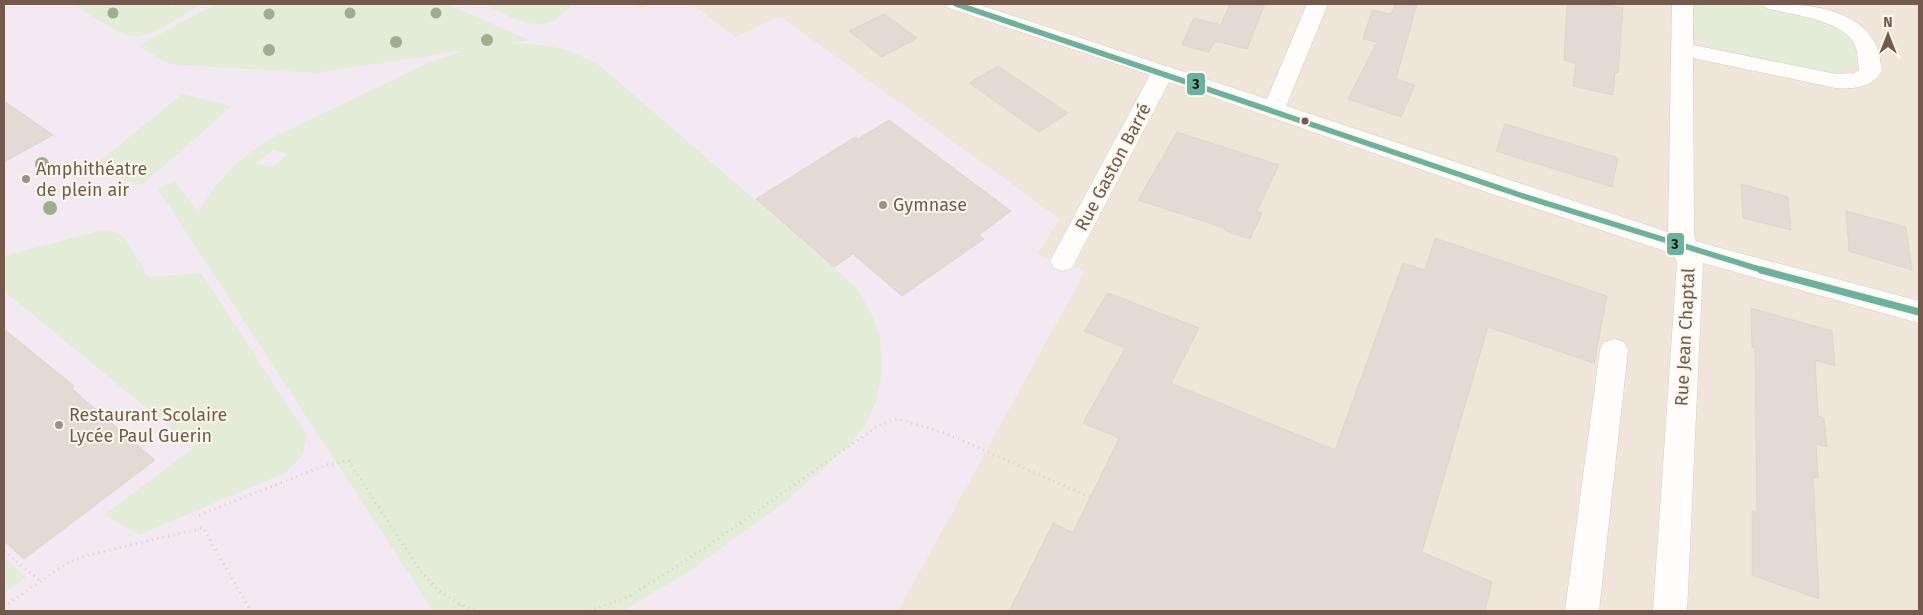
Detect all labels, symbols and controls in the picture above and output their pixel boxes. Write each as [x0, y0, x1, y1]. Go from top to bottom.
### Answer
north arrow [1863, 10, 1913, 60]
text: N [1883, 14, 1893, 31]
line badge: 3 [1186, 72, 1206, 96]
text: 3 [1191, 76, 1200, 93]
street label: Rue Gaston Barré [1070, 99, 1156, 235]
unlabelled marker [1300, 116, 1310, 126]
place label: Amphithéatre de plein air [36, 158, 147, 201]
marker: Amphithéatre de plein air [20, 173, 32, 185]
place label: Gymnase [893, 194, 967, 216]
marker: Gymnase [877, 199, 889, 211]
line badge: 3 [1666, 232, 1685, 256]
text: 3 [1670, 236, 1679, 253]
street label: Rue Jean Chaptal [1670, 267, 1700, 407]
place label: Restaurant Scolaire Lycée Paul Guerin [69, 404, 227, 447]
marker: Restaurant Scolaire Lycée Paul Guerin [53, 419, 65, 431]

